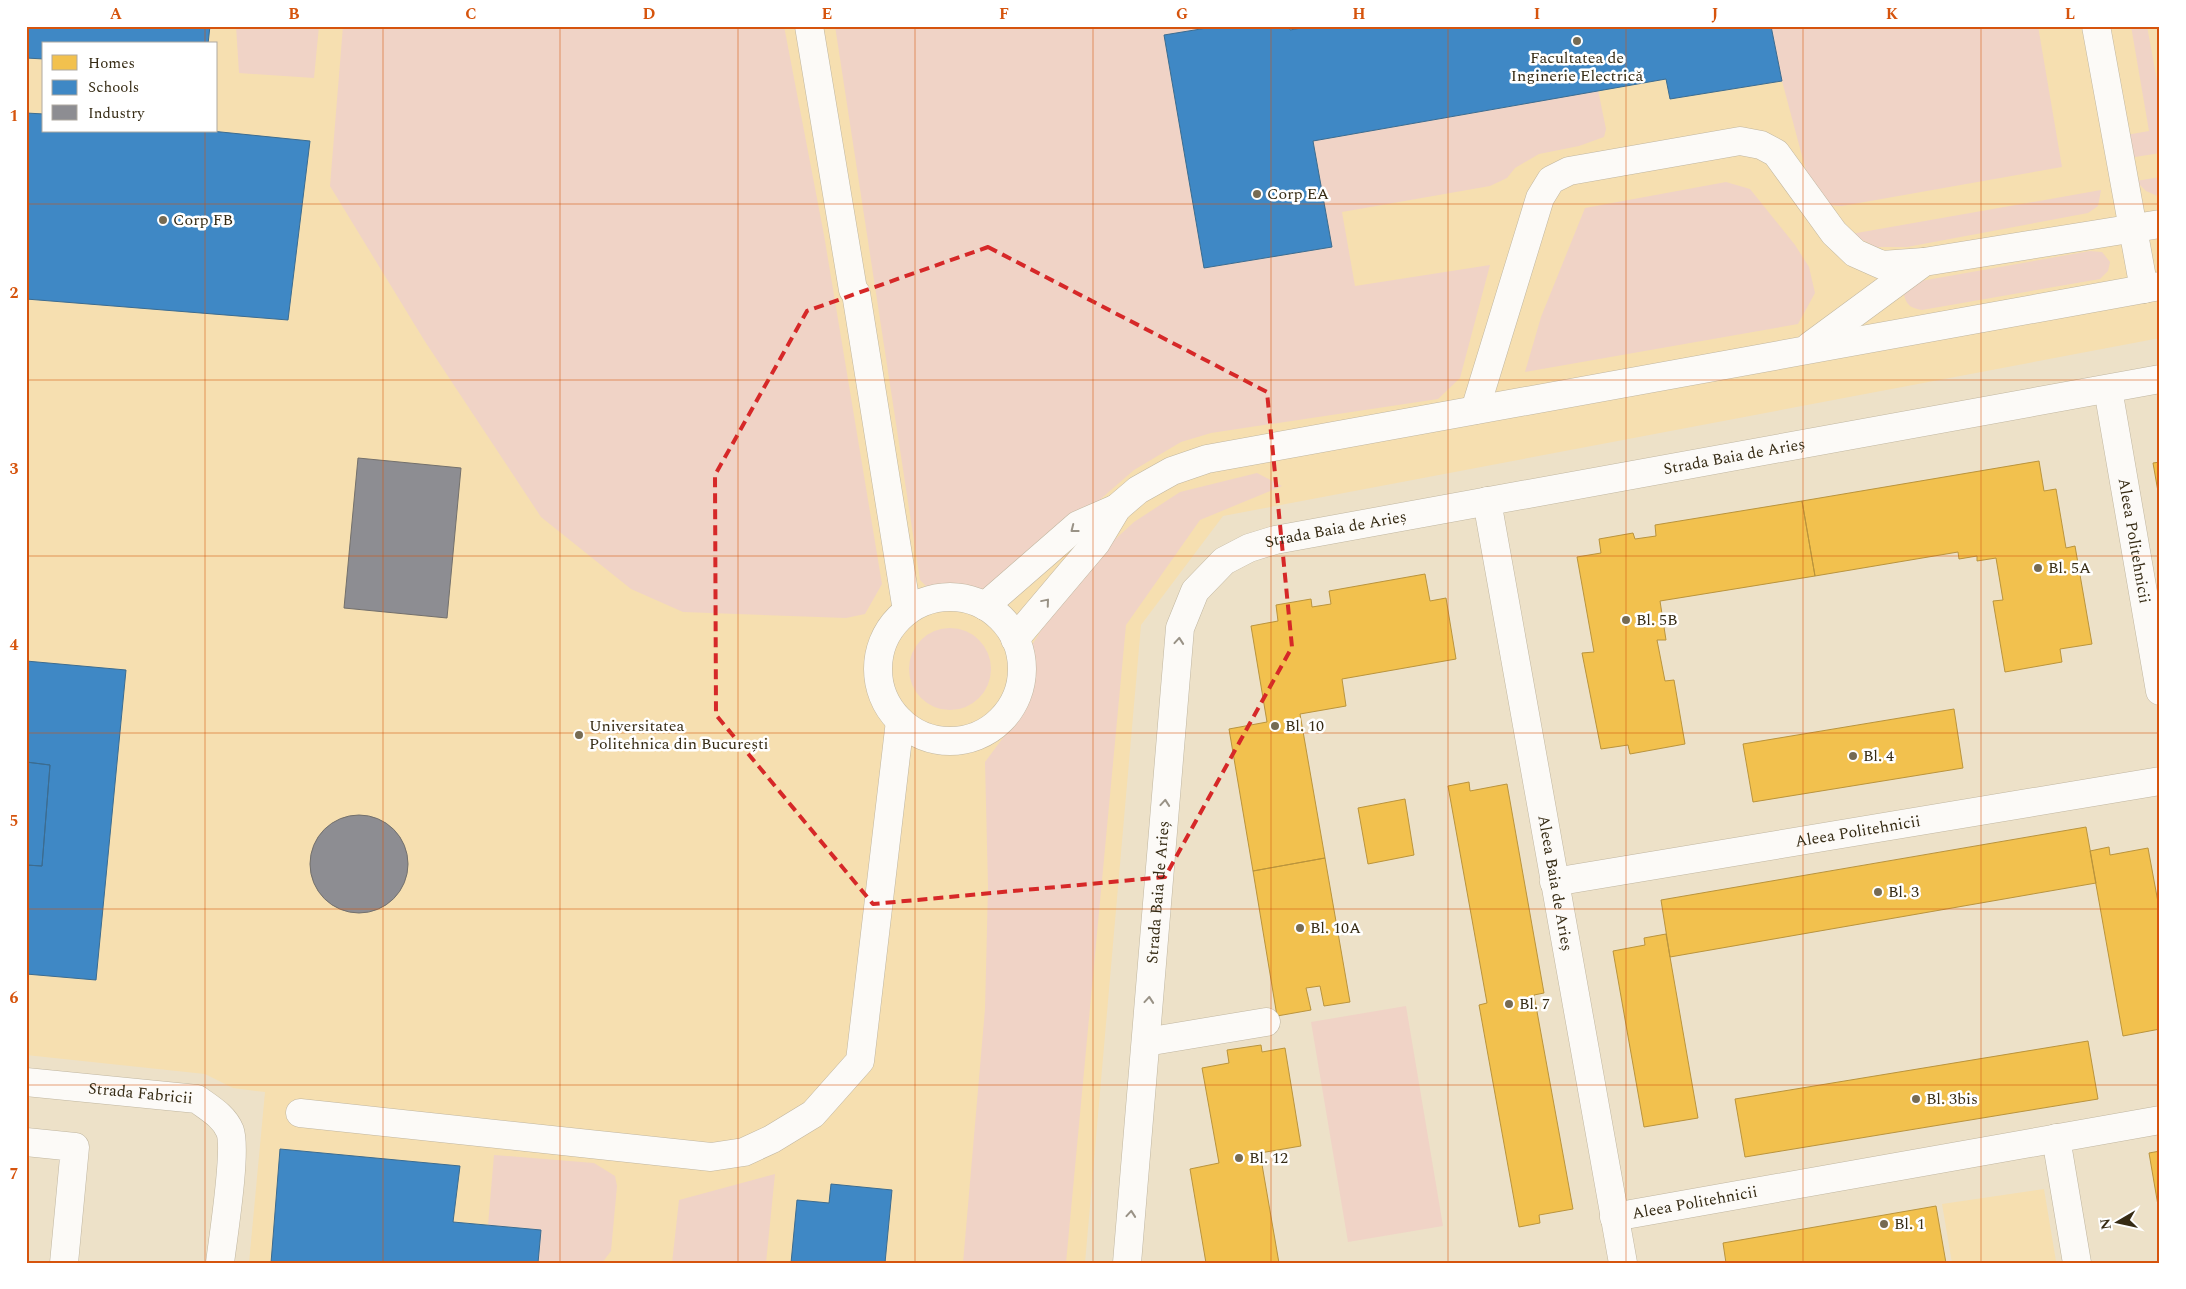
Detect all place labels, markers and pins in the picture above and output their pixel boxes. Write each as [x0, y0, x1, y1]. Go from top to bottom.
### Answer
marker: Facultatea de Inginerie Electrică [1571, 35, 1583, 47]
place label: Facultatea de Inginerie Electrică [1511, 46, 1643, 88]
place label: Corp EA [1267, 182, 1329, 206]
marker: Corp EA [1251, 188, 1263, 200]
place label: Corp FB [173, 208, 233, 232]
marker: Corp FB [157, 214, 169, 226]
place label: Bl. 5A [2048, 556, 2091, 580]
marker: Bl. 5A [2032, 562, 2044, 574]
place label: Bl. 5B [1636, 608, 1678, 632]
marker: Bl. 5B [1620, 614, 1632, 626]
place label: Universitatea Politehnica din București [589, 714, 769, 756]
place label: Bl. 10 [1285, 714, 1324, 738]
marker: Bl. 10 [1269, 720, 1281, 732]
marker: Universitatea Politehnica din București [573, 729, 585, 741]
place label: Bl. 4 [1863, 744, 1894, 768]
marker: Bl. 4 [1847, 750, 1859, 762]
place label: Bl. 3 [1888, 880, 1919, 904]
marker: Bl. 3 [1872, 886, 1884, 898]
place label: Bl. 10A [1310, 916, 1361, 940]
marker: Bl. 10A [1294, 922, 1306, 934]
place label: Bl. 7 [1519, 992, 1550, 1016]
marker: Bl. 7 [1503, 998, 1515, 1010]
place label: Bl. 3bis [1926, 1087, 1978, 1111]
marker: Bl. 3bis [1910, 1093, 1922, 1105]
place label: Bl. 12 [1249, 1146, 1288, 1170]
marker: Bl. 12 [1233, 1152, 1245, 1164]
place label: Bl. 1 [1894, 1212, 1925, 1236]
marker: Bl. 1 [1878, 1218, 1890, 1230]

